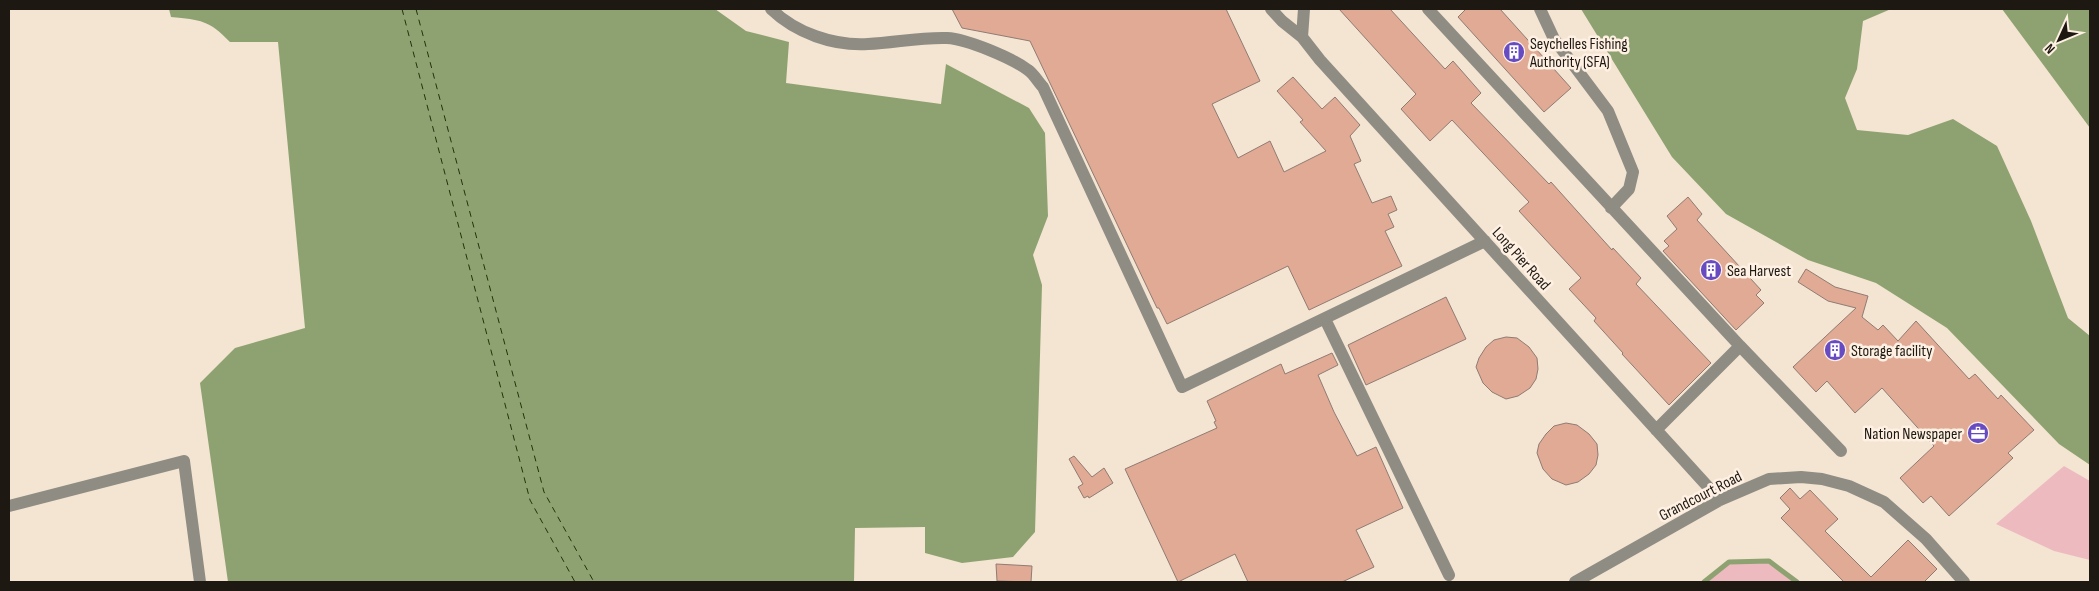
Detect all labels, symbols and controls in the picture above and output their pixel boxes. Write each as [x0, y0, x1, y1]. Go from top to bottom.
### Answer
north arrow [2034, 15, 2084, 65]
place label: Seychelles Fishing Authority (SFA) [1529, 35, 1628, 72]
building icon: Seychelles Fishing Authority (SFA) [1502, 40, 1526, 64]
text: N [2041, 40, 2059, 57]
street label: Long Pier Road [1488, 224, 1554, 294]
building icon: Sea Harvest [1699, 258, 1723, 282]
place label: Sea Harvest [1727, 262, 1791, 281]
building icon: Storage facility [1823, 338, 1847, 362]
place label: Storage facility [1851, 342, 1932, 361]
office icon: Nation Newspaper [1966, 421, 1990, 445]
place label: Nation Newspaper [1864, 425, 1962, 444]
street label: Grandcourt Road [1656, 467, 1745, 525]

